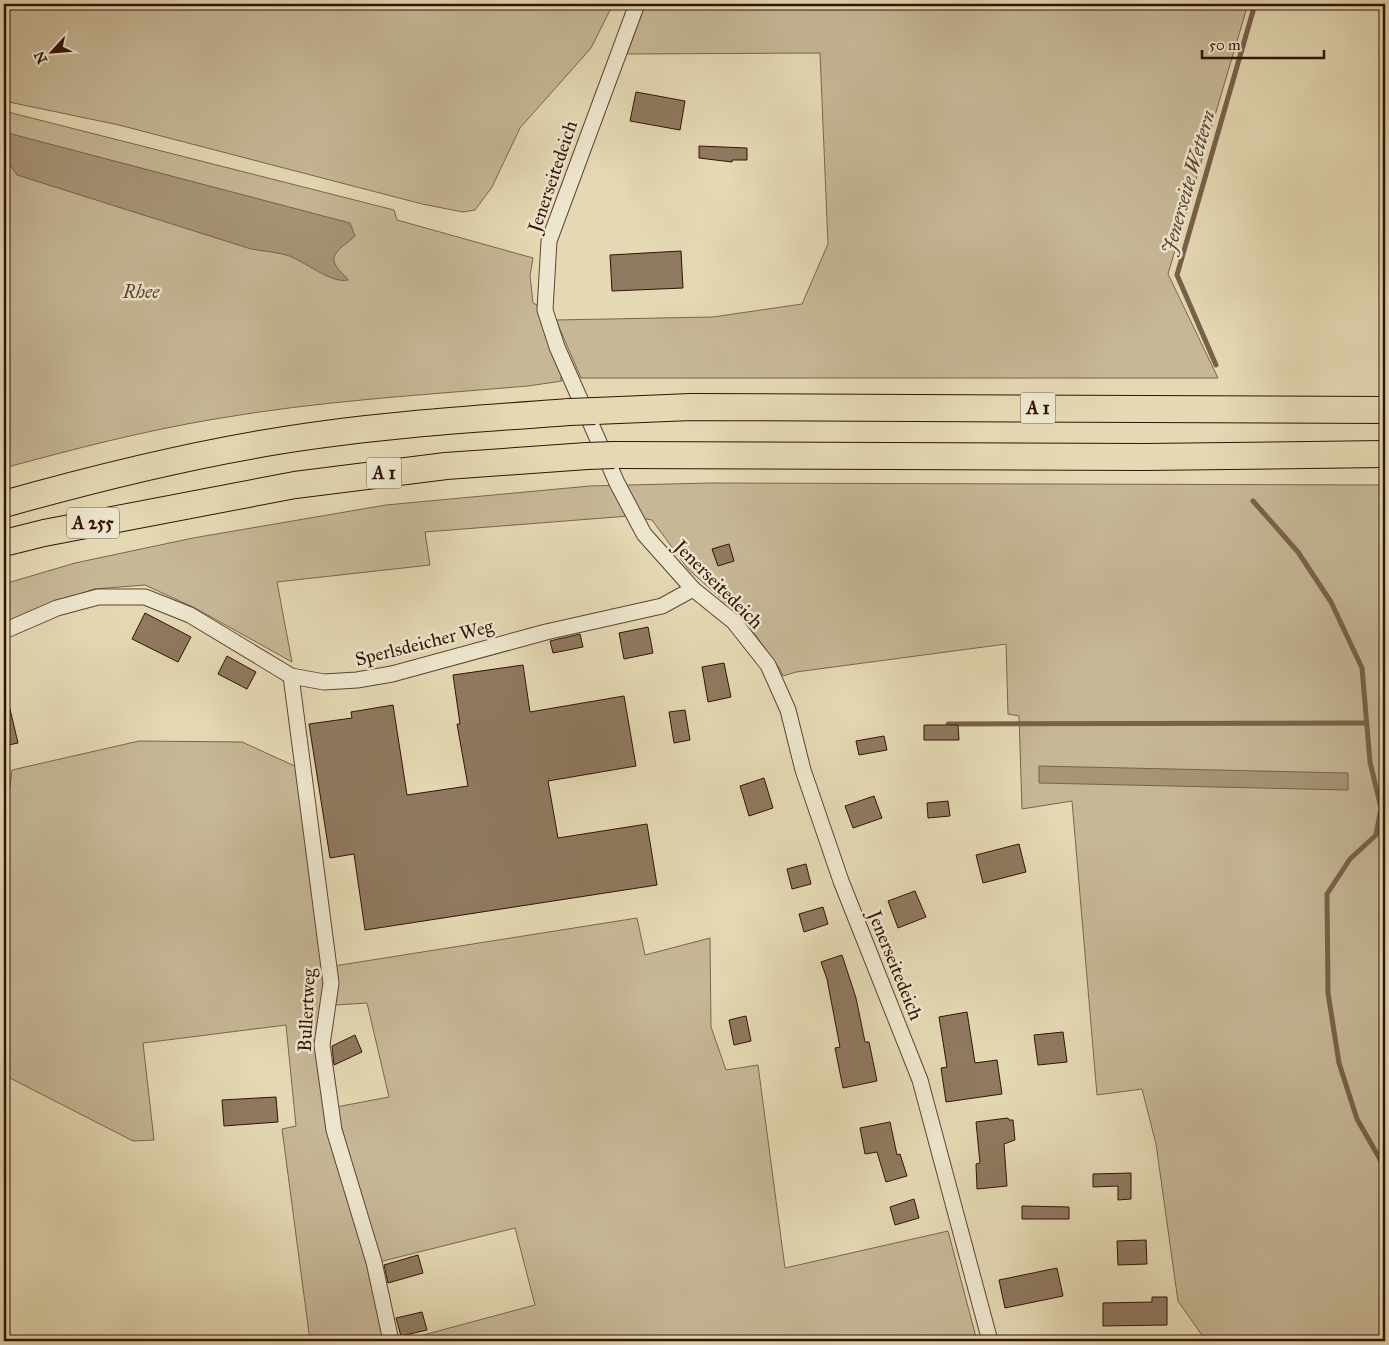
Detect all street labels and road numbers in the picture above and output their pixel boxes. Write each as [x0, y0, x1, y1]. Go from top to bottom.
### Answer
street label: Jenerseitedeich [522, 117, 583, 237]
road number: A 1 [1020, 392, 1056, 423]
road number: A 1 [366, 458, 402, 488]
road number: A 255 [67, 508, 119, 538]
street label: Jenerseitedeich [667, 534, 768, 635]
street label: Sperlsdeicher Weg [353, 614, 496, 672]
street label: Jenerseitedeich [861, 905, 928, 1024]
street label: Bullertweg [293, 967, 321, 1052]

